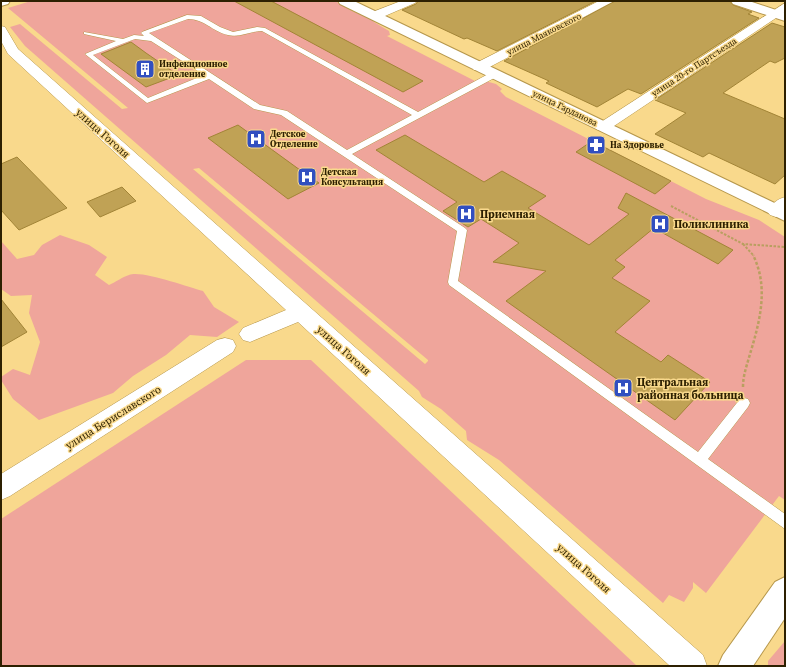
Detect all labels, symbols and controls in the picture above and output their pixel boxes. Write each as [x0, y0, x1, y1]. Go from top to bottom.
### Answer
street label: улица Маяковского [505, 10, 583, 58]
street label: улица 20-го Партсъезда [649, 35, 739, 99]
building icon: Инфекционное отделение [134, 58, 156, 80]
place label: Инфекционное отделение [159, 58, 228, 80]
street label: улица Гарданова [530, 87, 600, 129]
street label: улица Гоголя [72, 105, 133, 162]
hospital icon: Детское Отделение [245, 128, 267, 150]
place label: Детское Отделение [270, 128, 318, 150]
pharmacy icon: На Здоровье [585, 134, 607, 156]
place label: На Здоровье [610, 139, 664, 151]
hospital icon: Детская Консультация [296, 166, 318, 188]
place label: Детская Консультация [321, 166, 383, 188]
hospital icon: Приемная [455, 203, 477, 225]
place label: Приемная [480, 207, 535, 222]
hospital icon: Поликлиника [649, 213, 671, 235]
place label: Поликлиника [674, 217, 749, 232]
street label: улица Гоголя [313, 322, 374, 379]
place label: Центральная районная больница [637, 375, 744, 403]
hospital icon: Центральная районная больница [612, 377, 634, 399]
street label: улица Бериславского [63, 382, 164, 453]
street label: улица Гоголя [553, 540, 614, 597]

